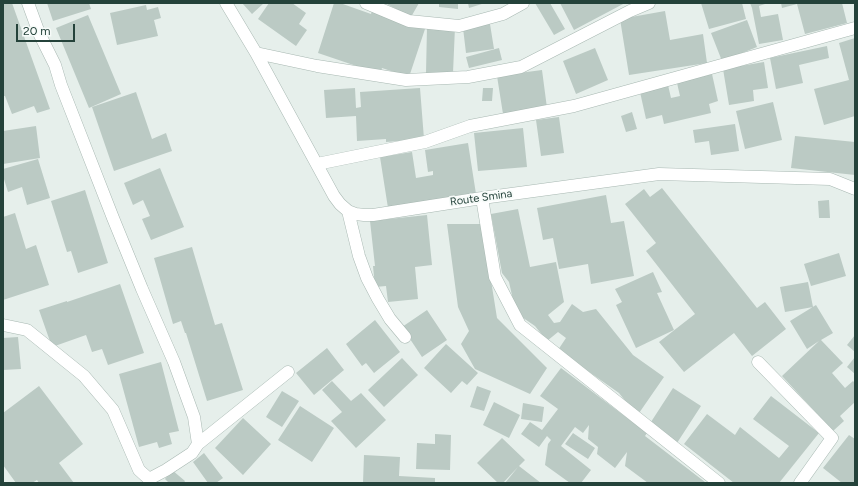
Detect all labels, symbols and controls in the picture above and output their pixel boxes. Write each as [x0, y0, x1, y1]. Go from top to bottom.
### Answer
scale bar [18, 16, 77, 42]
text: 20 m [23, 24, 51, 38]
street label: Route Smina [449, 187, 513, 209]

